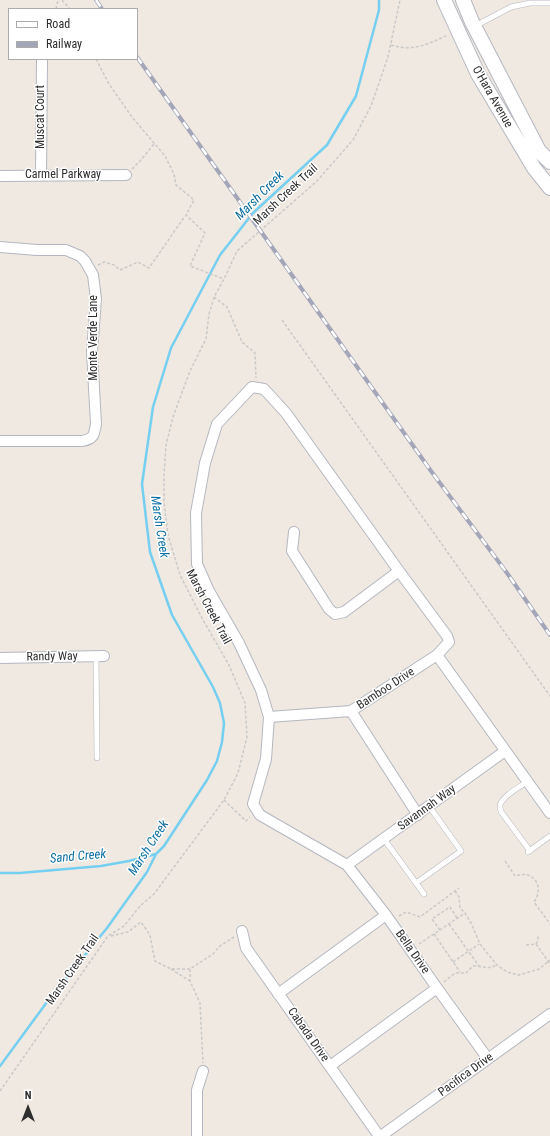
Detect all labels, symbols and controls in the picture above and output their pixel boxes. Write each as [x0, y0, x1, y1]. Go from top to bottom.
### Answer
legend [8, 8, 138, 60]
text: Road [46, 17, 70, 31]
text: Railway [46, 37, 82, 51]
street label: O'Hara Avenue [469, 64, 515, 130]
street label: Muscat Court [34, 85, 48, 149]
street label: Marsh Creek Trail [251, 162, 321, 228]
street label: Carmel Parkway [25, 168, 101, 182]
water label: Marsh Creek [232, 168, 288, 224]
street label: Monte Verde Lane [87, 295, 101, 381]
water label: Marsh Creek [146, 495, 172, 559]
street label: Marsh Creek Trail [182, 567, 234, 647]
street label: Randy Way [26, 649, 78, 665]
street label: Bamboo Drive [354, 665, 418, 713]
street label: Savannah Way [395, 782, 459, 834]
water label: Marsh Creek [125, 818, 173, 878]
water label: Sand Creek [49, 847, 107, 867]
street label: Bella Drive [392, 927, 432, 977]
street label: Marsh Creek Trail [43, 932, 103, 1008]
street label: Cabada Drive [284, 1005, 332, 1065]
street label: Pacifica Drive [436, 1050, 496, 1100]
north arrow [8, 1088, 48, 1128]
text: N [25, 1089, 31, 1102]

